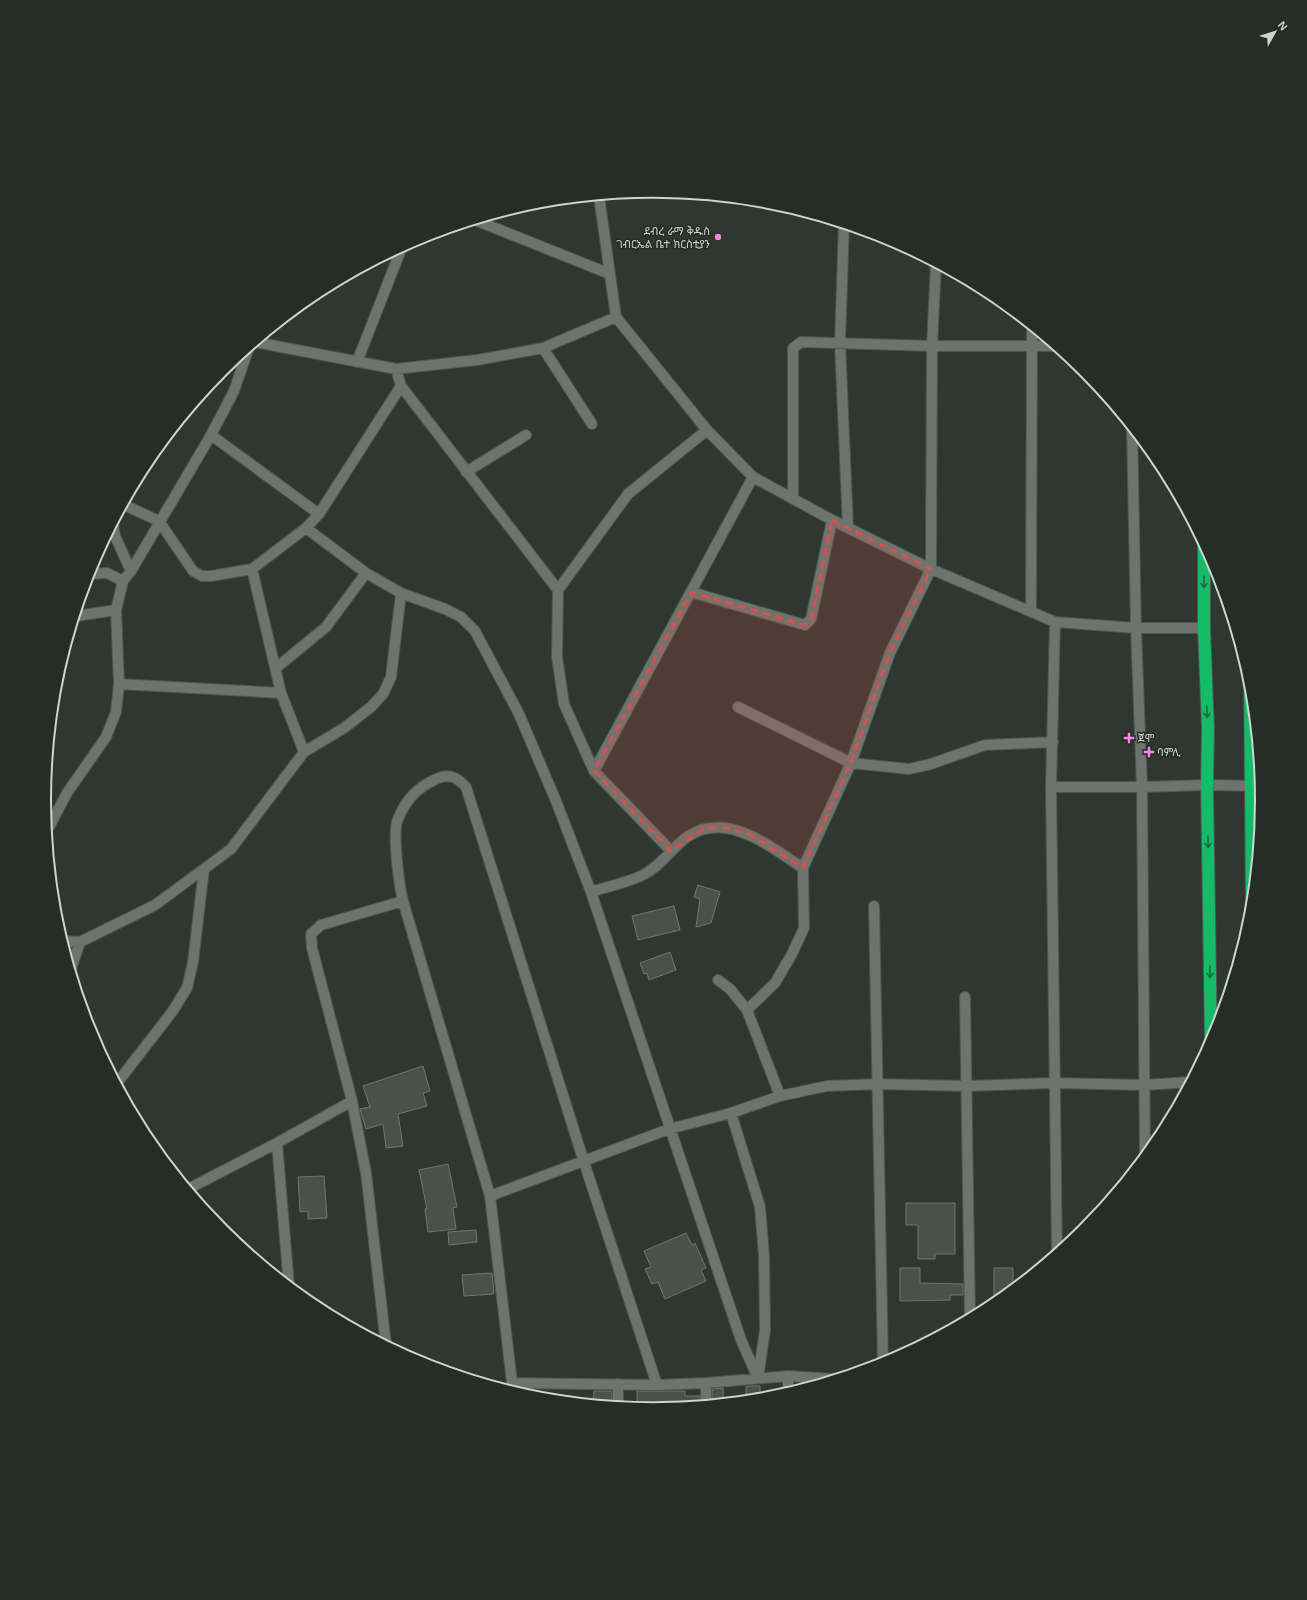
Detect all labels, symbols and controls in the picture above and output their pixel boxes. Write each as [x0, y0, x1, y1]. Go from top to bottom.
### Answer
north arrow [1255, 12, 1295, 52]
text: N [1276, 19, 1290, 33]
place label: ደብረ ራማ ቅዱስ ገብርኤል ቤተ ክርስቲያን [617, 225, 711, 250]
marker: ደብረ ራማ ቅዱስ ገብርኤል ቤተ ክርስቲያን [713, 232, 723, 242]
one-way arrow [1200, 575, 1208, 588]
one-way arrow [1204, 705, 1211, 718]
marker: ጀሞ [1123, 732, 1135, 744]
place label: ጀሞ [1138, 732, 1155, 744]
place label: ባምሊ [1157, 746, 1181, 758]
marker: ባምሊ [1144, 747, 1154, 757]
one-way arrow [1204, 835, 1212, 848]
one-way arrow [1206, 965, 1214, 978]

